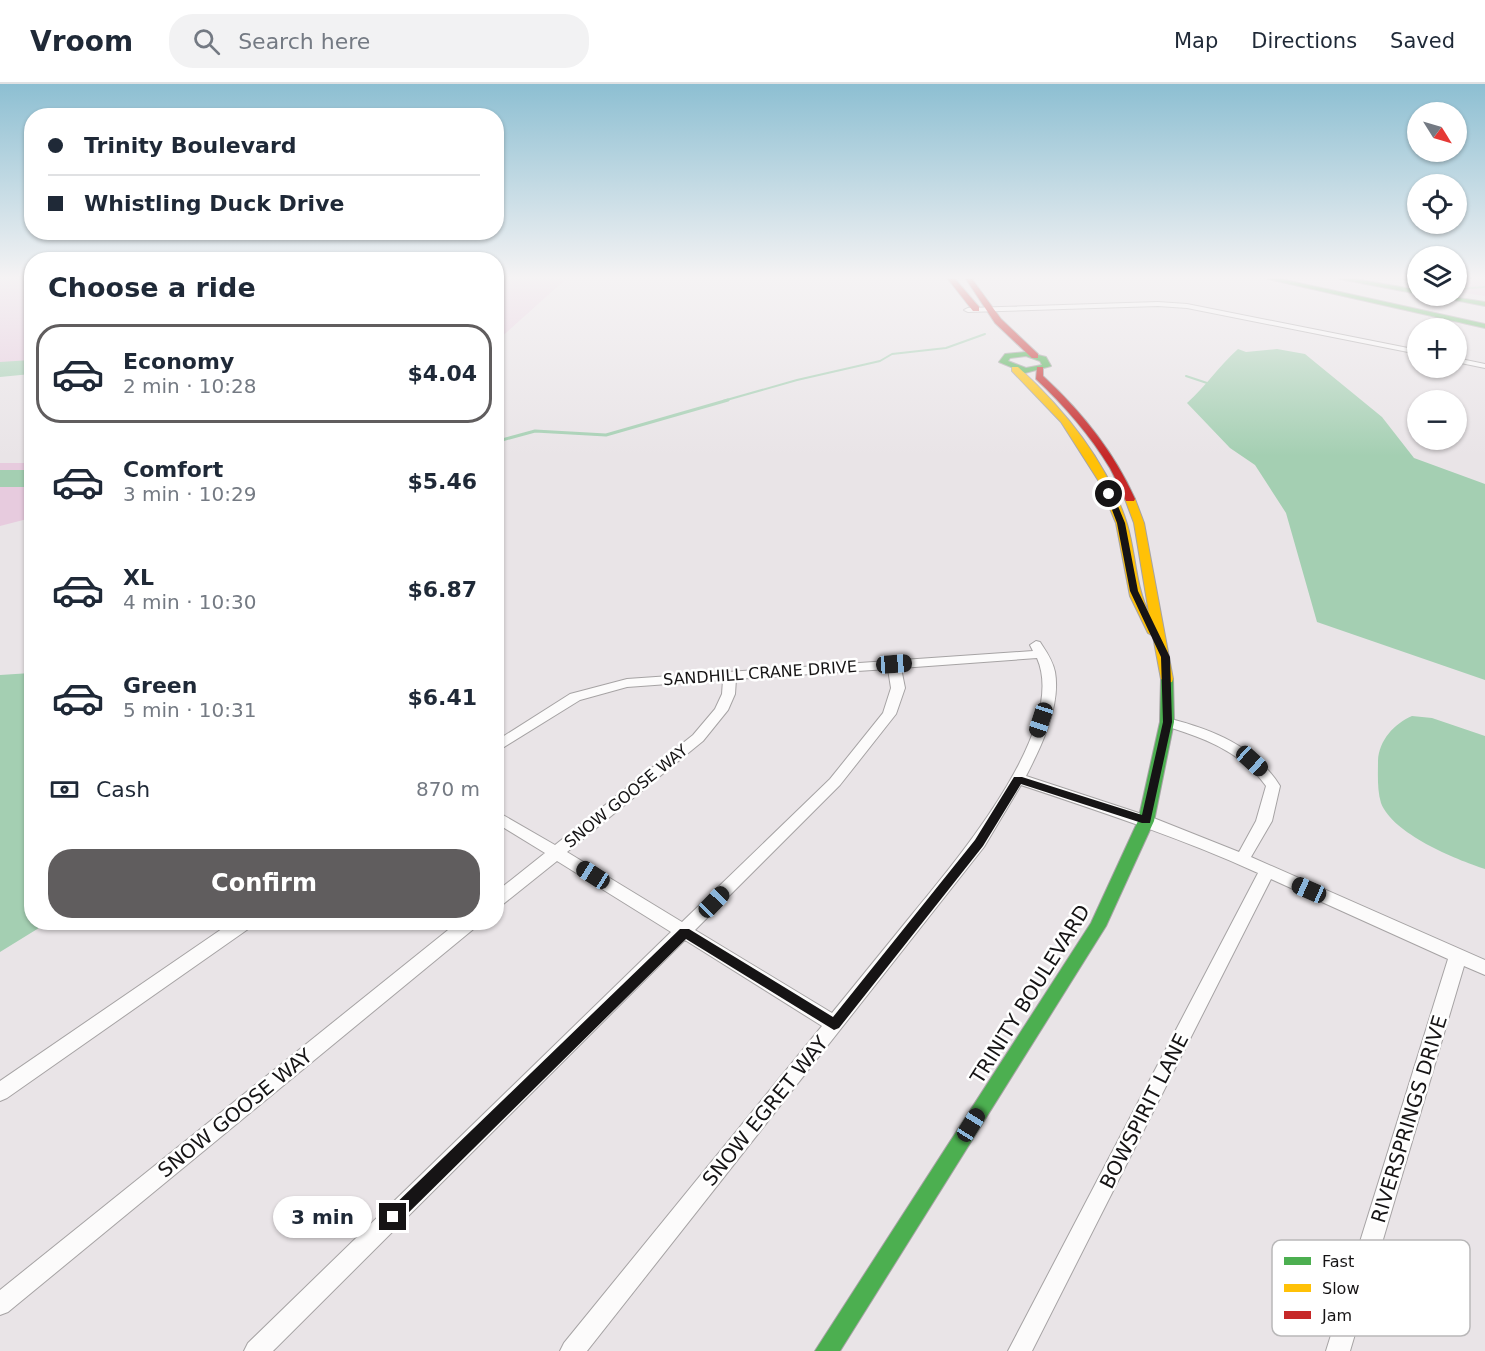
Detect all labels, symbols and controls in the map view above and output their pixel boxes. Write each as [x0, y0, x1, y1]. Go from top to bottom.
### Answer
search box [169, 14, 589, 68]
text: Vroom [30, 25, 133, 58]
icon: search [190, 25, 223, 58]
text: Search here [238, 29, 370, 54]
text: Map [1174, 29, 1218, 53]
text: Directions [1251, 29, 1357, 53]
text: Saved [1390, 29, 1455, 53]
north arrow [1407, 102, 1467, 162]
map controls [1407, 102, 1467, 450]
text: Trinity Boulevard [84, 133, 297, 158]
button: locate [1407, 174, 1467, 234]
text: Whistling Duck Drive [84, 191, 344, 216]
button: layers [1407, 246, 1467, 306]
text: Choose a ride [48, 272, 256, 303]
button: + [1407, 318, 1467, 378]
icon: car [51, 347, 105, 401]
text: Economy [123, 349, 234, 374]
text: $4.04 [407, 361, 477, 386]
text: 2 min · 10:28 [123, 374, 257, 398]
button: − [1407, 390, 1467, 450]
icon: car [51, 455, 105, 509]
text: Comfort [123, 457, 223, 482]
text: $5.46 [407, 469, 477, 494]
route start [1095, 480, 1122, 507]
text: 3 min · 10:29 [123, 482, 257, 506]
icon: car [51, 563, 105, 617]
text: XL [123, 565, 154, 590]
text: $6.87 [407, 577, 477, 602]
text: 4 min · 10:30 [123, 590, 257, 614]
car [875, 654, 913, 674]
street label: SANDHILL CRANE DRIVE [662, 657, 858, 689]
icon: car [51, 671, 105, 725]
text: Green [123, 673, 197, 698]
text: $6.41 [407, 685, 477, 710]
text: 5 min · 10:31 [123, 698, 257, 722]
car [1027, 700, 1055, 740]
street label: SNOW GOOSE WAY [561, 740, 692, 852]
car [1233, 742, 1271, 780]
icon: cash [48, 773, 81, 806]
text: Cash [96, 777, 150, 802]
text: 870 m [416, 777, 480, 801]
button: Confirm [48, 849, 480, 918]
car [573, 858, 613, 892]
car [1289, 874, 1329, 906]
car [695, 883, 733, 921]
street label: TRINITY BOULEVARD [965, 900, 1095, 1089]
street label: RIVERSPRINGS DRIVE [1366, 1012, 1452, 1226]
street label: BOWSPIRIT LANE [1095, 1029, 1193, 1193]
street label: SNOW EGRET WAY [697, 1031, 833, 1191]
street label: SNOW GOOSE WAY [153, 1043, 317, 1182]
car [954, 1105, 988, 1145]
callout: 3 min [273, 1196, 372, 1238]
route end [379, 1203, 406, 1230]
text: 3 min [291, 1205, 354, 1229]
legend [1272, 1240, 1470, 1336]
text: Fast [1322, 1252, 1354, 1271]
text: Slow [1322, 1279, 1359, 1298]
text: Jam [1321, 1306, 1352, 1325]

